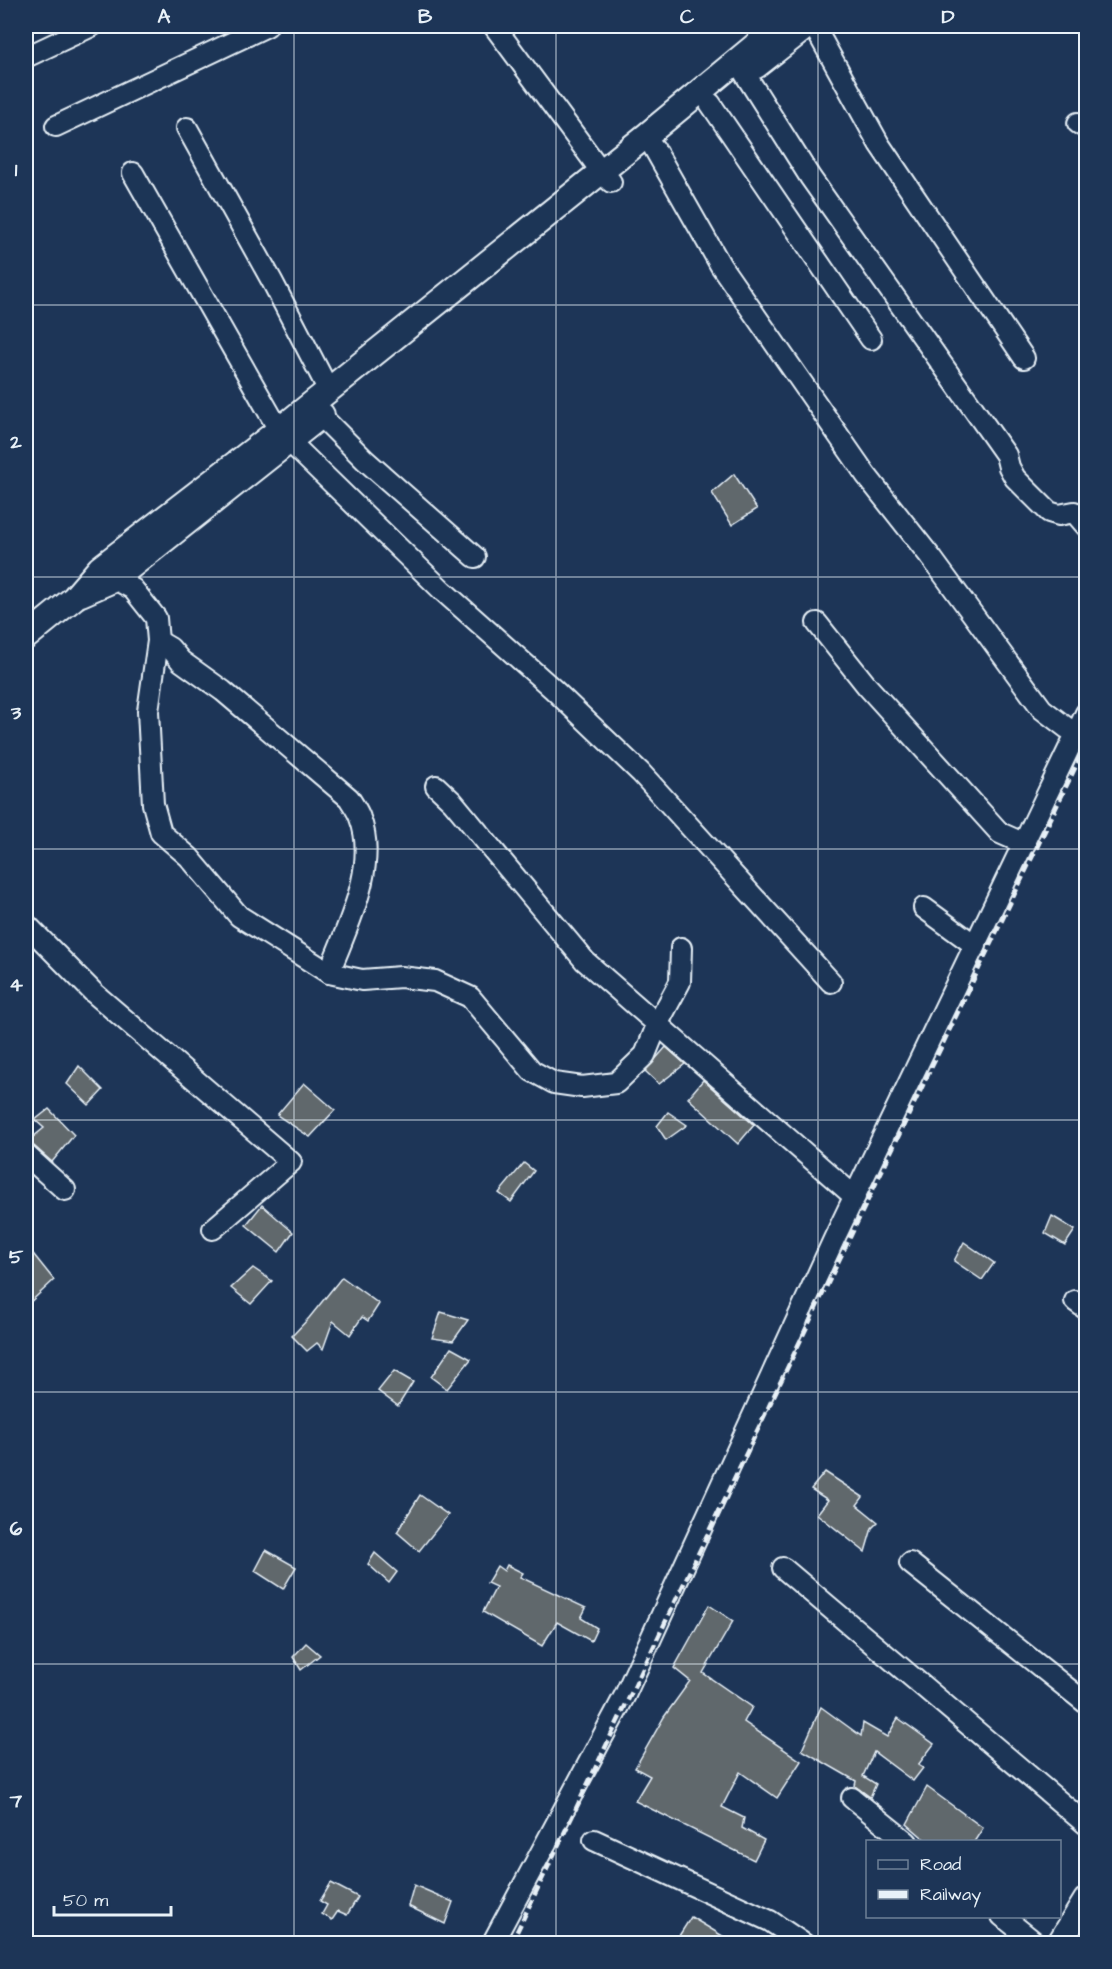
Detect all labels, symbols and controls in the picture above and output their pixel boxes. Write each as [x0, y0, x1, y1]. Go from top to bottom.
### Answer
text: A [158, 3, 171, 31]
text: B [418, 3, 433, 31]
text: C [680, 3, 695, 31]
text: D [942, 3, 955, 31]
text: 1 [15, 156, 18, 184]
text: 2 [9, 428, 22, 456]
text: 3 [10, 699, 22, 727]
text: 4 [9, 971, 23, 999]
text: 5 [9, 1243, 24, 1271]
text: 6 [10, 1515, 23, 1543]
text: 7 [9, 1787, 23, 1815]
legend [866, 1840, 1061, 1918]
text: Road [920, 1852, 961, 1877]
scale bar [54, 1879, 171, 1917]
text: Railway [920, 1882, 981, 1908]
text: 50 m [63, 1888, 108, 1913]

